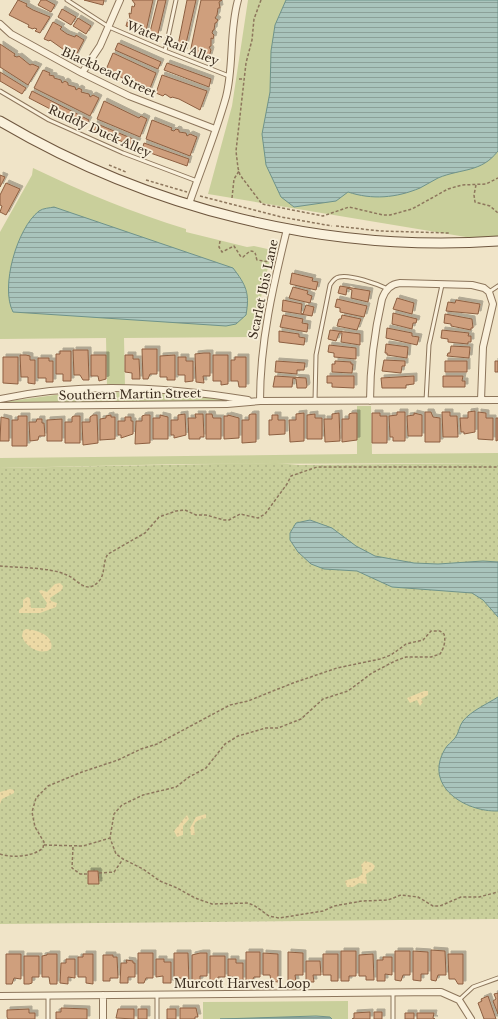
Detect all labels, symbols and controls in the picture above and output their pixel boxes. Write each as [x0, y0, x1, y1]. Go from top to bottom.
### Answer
street label: Water Rail Alley [124, 17, 222, 69]
street label: Blackbead Street [59, 44, 159, 101]
street label: Ruddy Duck Alley [46, 102, 154, 161]
street label: Scarlet Ibis Lane [245, 238, 281, 340]
street label: Southern Martin Street [59, 385, 202, 403]
street label: Murcott Harvest Loop [174, 976, 310, 991]

